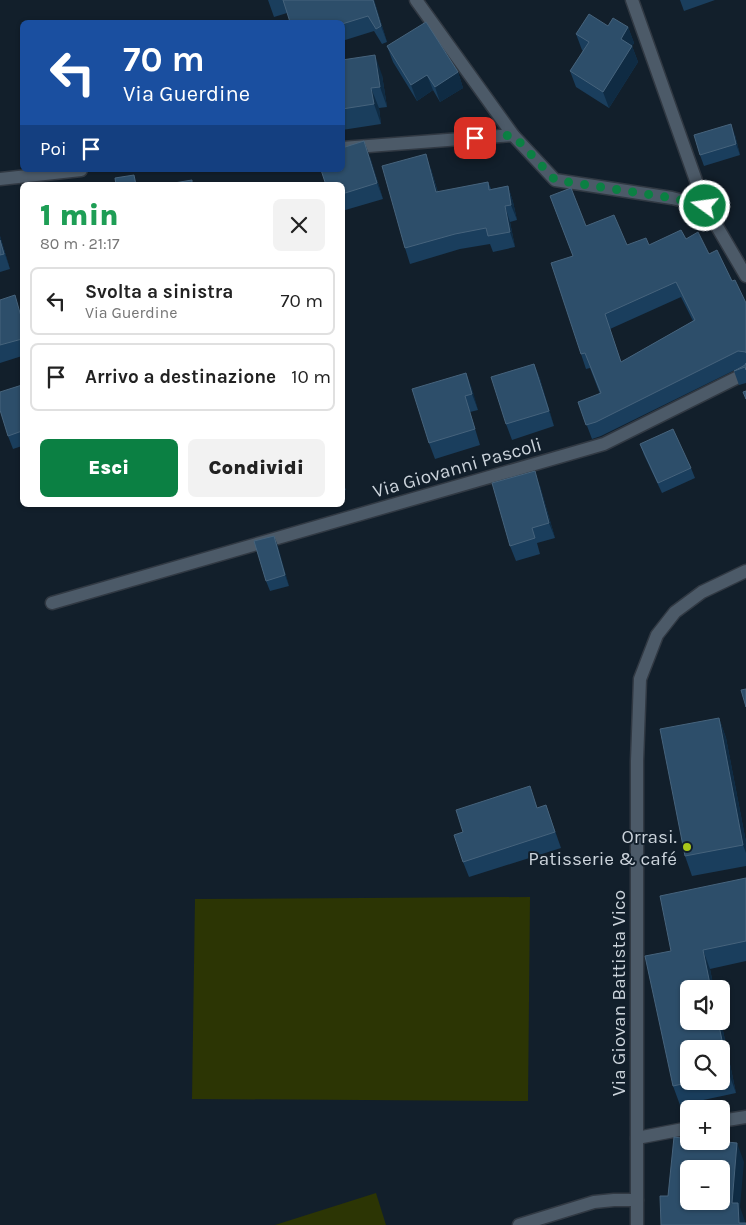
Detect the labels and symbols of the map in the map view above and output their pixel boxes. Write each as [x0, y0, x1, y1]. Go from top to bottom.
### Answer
pin [454, 117, 496, 159]
position arrow [678, 179, 730, 231]
street label: Via Giovanni Pascoli [370, 433, 544, 503]
place label: Orrasi. Patisserie & café [528, 826, 677, 870]
marker: Orrasi. Patisserie & café [681, 841, 693, 853]
street label: Via Giovan Battista Vico [608, 890, 630, 1096]

